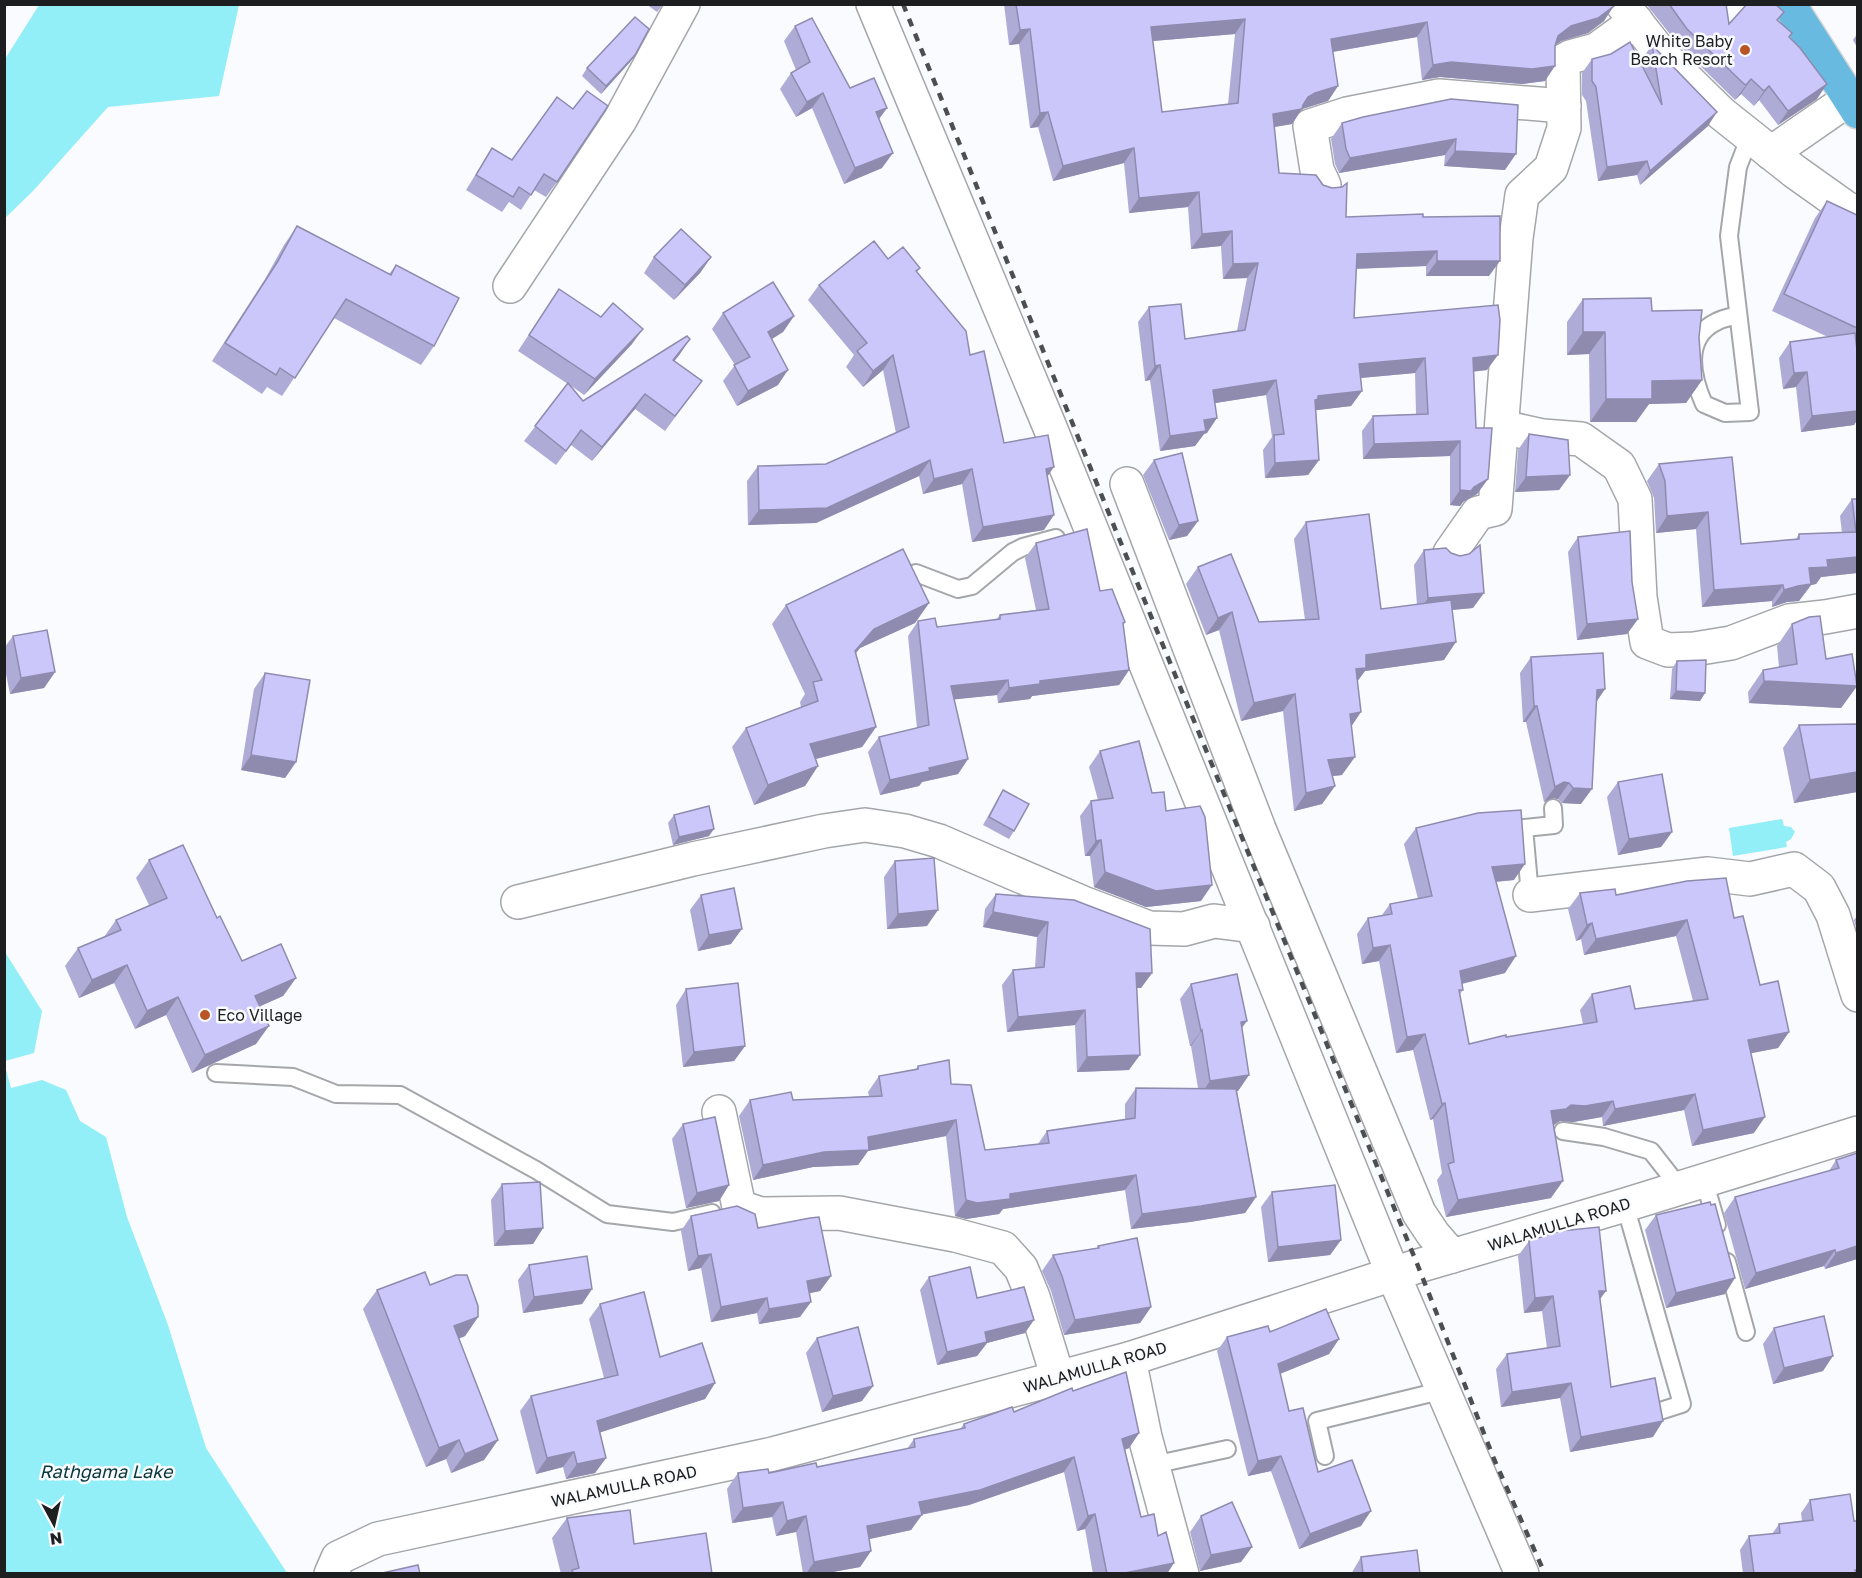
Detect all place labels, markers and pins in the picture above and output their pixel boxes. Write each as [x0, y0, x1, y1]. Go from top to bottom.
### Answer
place label: White Baby Beach Resort [1630, 31, 1733, 69]
marker: White Baby Beach Resort [1738, 43, 1752, 57]
place label: Eco Village [217, 1005, 302, 1025]
marker: Eco Village [198, 1008, 212, 1022]

